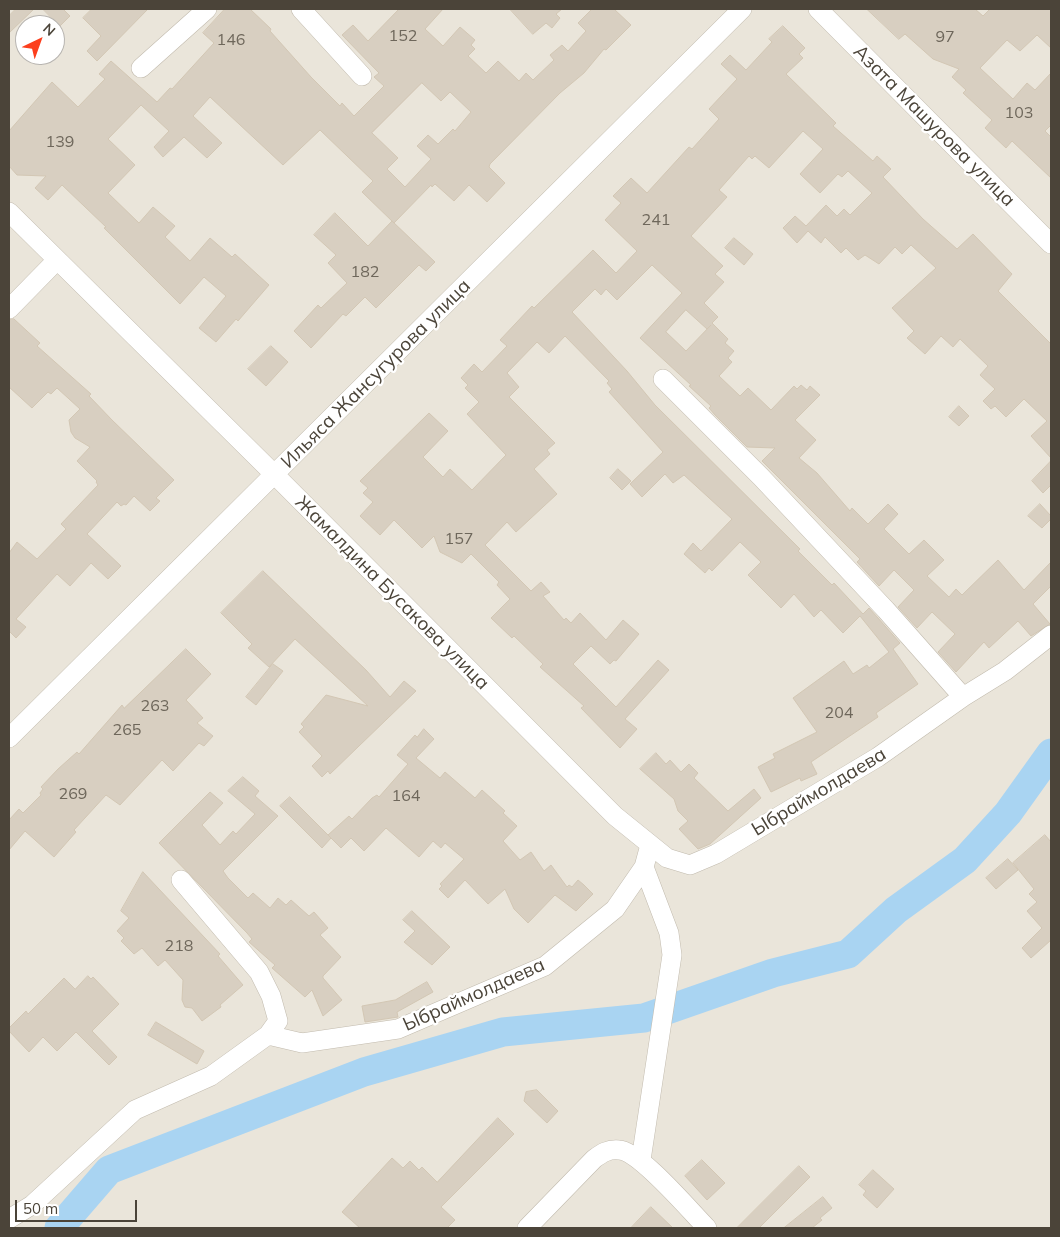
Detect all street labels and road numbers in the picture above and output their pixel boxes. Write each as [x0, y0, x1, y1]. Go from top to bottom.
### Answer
street label: Азата Машурова улица [848, 40, 1020, 212]
street label: Ильяса Жансугурова улица [277, 275, 475, 473]
street label: Жамалдина Бусакова улица [290, 491, 494, 695]
street label: Ыбраймолдаева [748, 743, 890, 841]
street label: Ыбраймолдаева [400, 954, 548, 1036]

